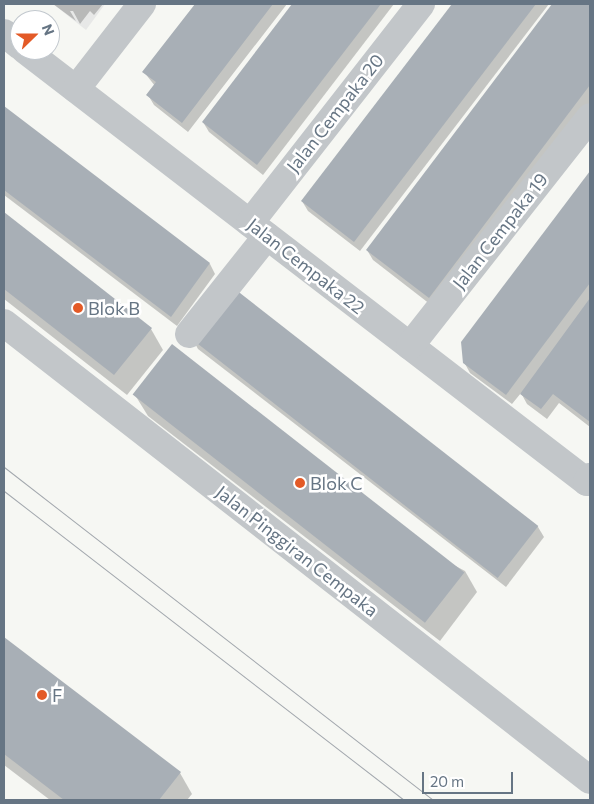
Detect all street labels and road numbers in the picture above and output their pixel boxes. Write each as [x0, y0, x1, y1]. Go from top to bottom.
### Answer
street label: Jalan Cempaka 20 [282, 50, 388, 176]
street label: Jalan Cempaka 19 [448, 169, 552, 293]
street label: Jalan Cempaka 22 [243, 214, 369, 318]
street label: Jalan Pinggiran Cempaka [212, 481, 382, 621]

